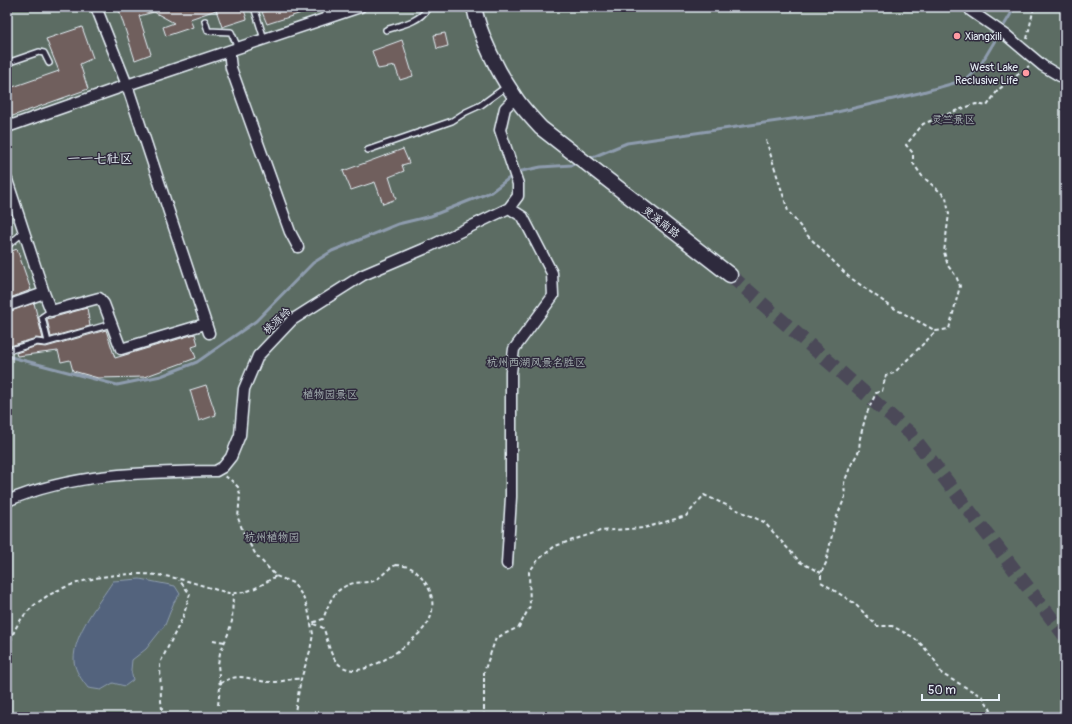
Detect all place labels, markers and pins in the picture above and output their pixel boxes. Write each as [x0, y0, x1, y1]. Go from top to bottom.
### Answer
place label: Xiangxili [965, 30, 1002, 43]
marker: Xiangxili [952, 31, 962, 41]
place label: West Lake Reclusive Life [955, 61, 1019, 87]
marker: West Lake Reclusive Life [1021, 68, 1031, 78]

